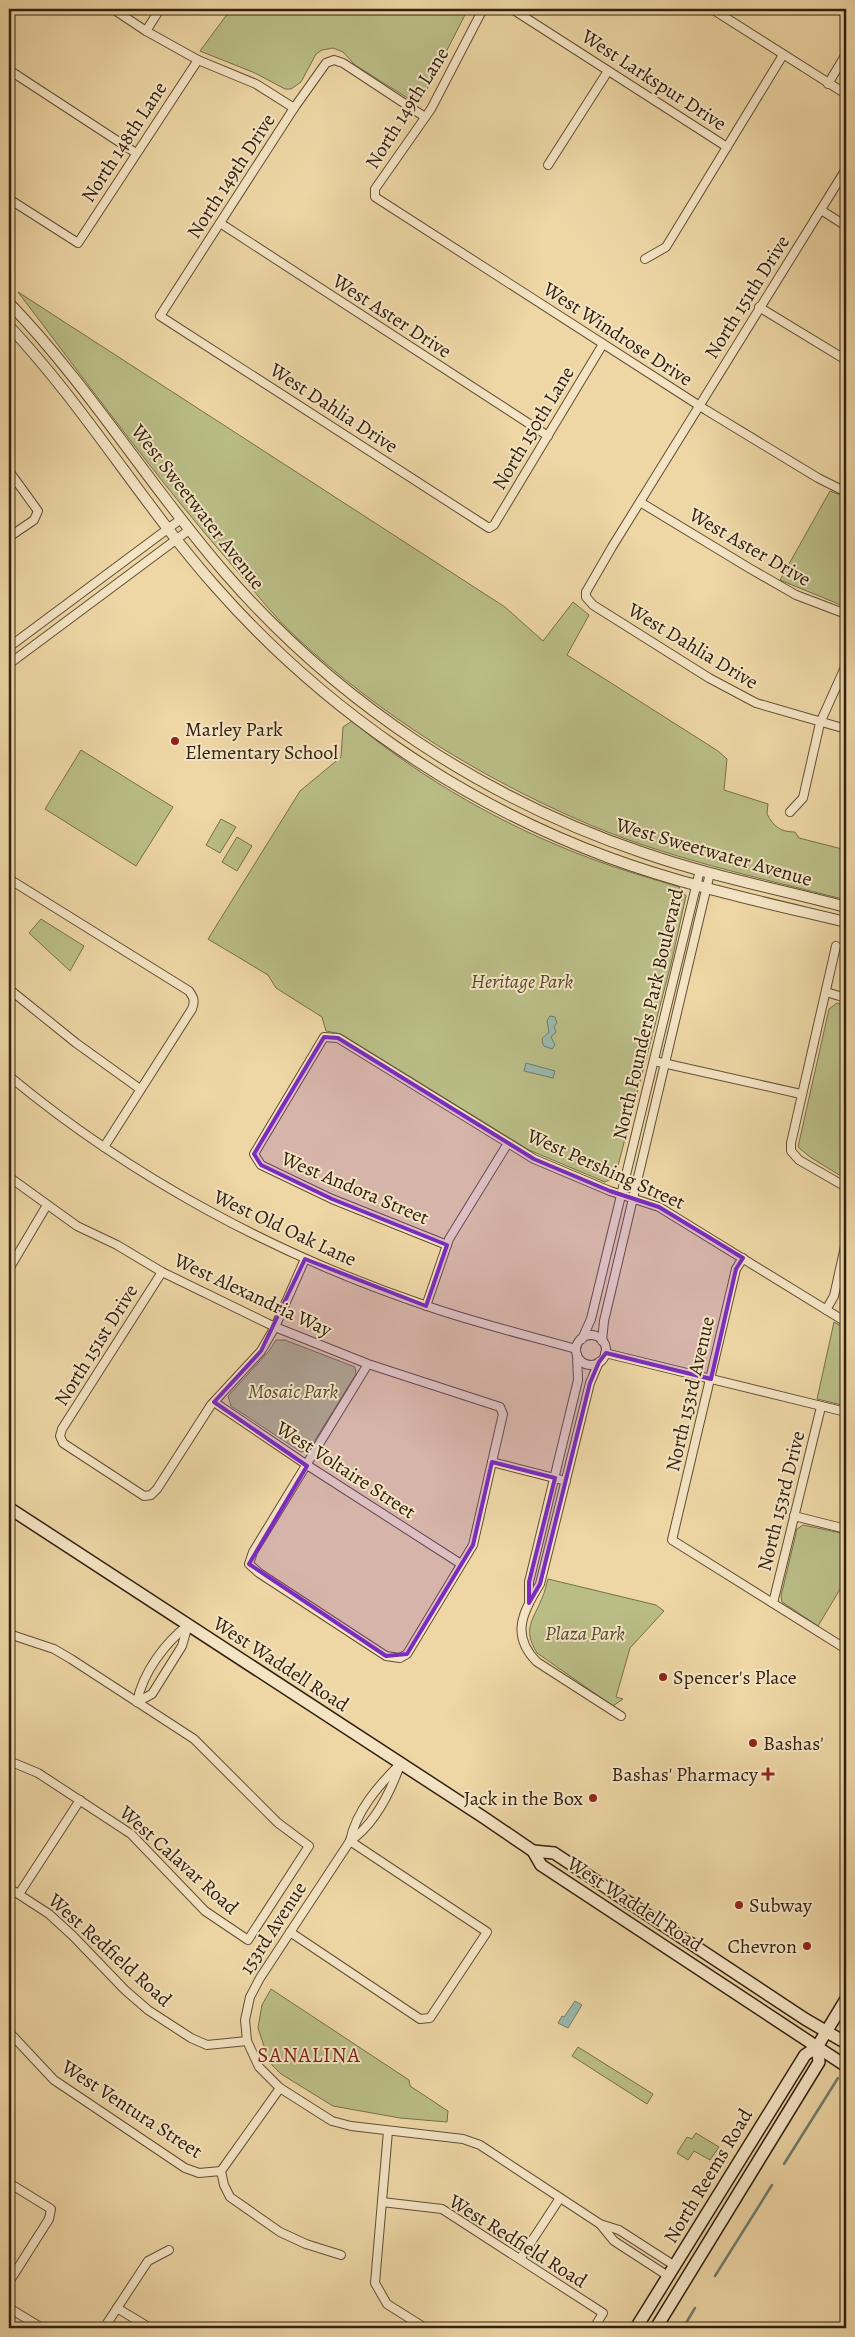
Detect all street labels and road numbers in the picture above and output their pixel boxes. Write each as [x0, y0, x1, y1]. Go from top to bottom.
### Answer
street label: West Larkspur Drive [575, 22, 732, 137]
street label: North 149th Lane [359, 42, 455, 174]
street label: North 148th Lane [75, 76, 173, 208]
street label: North 149th Drive [180, 108, 282, 244]
street label: North 151th Drive [698, 230, 796, 364]
street label: West Aster Drive [327, 267, 457, 365]
street label: West Windrose Drive [537, 275, 698, 392]
street label: West Dahlia Drive [264, 356, 403, 459]
street label: North 150th Lane [485, 361, 581, 495]
street label: West Sweetwater Avenue [124, 418, 271, 595]
street label: West Aster Drive [683, 501, 816, 593]
street label: West Dahlia Drive [622, 596, 763, 696]
street label: West Sweetwater Avenue [612, 811, 815, 893]
street label: North Founders Park Boulevard [606, 885, 690, 1142]
street label: West Pershing Street [522, 1122, 689, 1216]
street label: West Andora Street [276, 1144, 433, 1231]
street label: West Old Oak Lane [208, 1183, 361, 1273]
street label: West Alexandria Way [169, 1246, 337, 1344]
street label: North 151st Drive [48, 1279, 144, 1411]
street label: North 153rd Avenue [659, 1314, 721, 1474]
street label: West Voltaire Street [270, 1414, 421, 1525]
street label: North 153rd Drive [751, 1428, 811, 1574]
street label: West Waddell Road [207, 1609, 354, 1718]
street label: West Calavar Road [113, 1799, 245, 1921]
street label: West Waddell Road [561, 1849, 708, 1958]
street label: 153rd Avenue [233, 1876, 313, 1980]
street label: West Redfield Road [42, 1886, 178, 2013]
street label: West Ventura Street [56, 2053, 208, 2165]
street label: North Reems Road [657, 2103, 759, 2248]
street label: West Redfield Road [443, 2187, 592, 2294]

